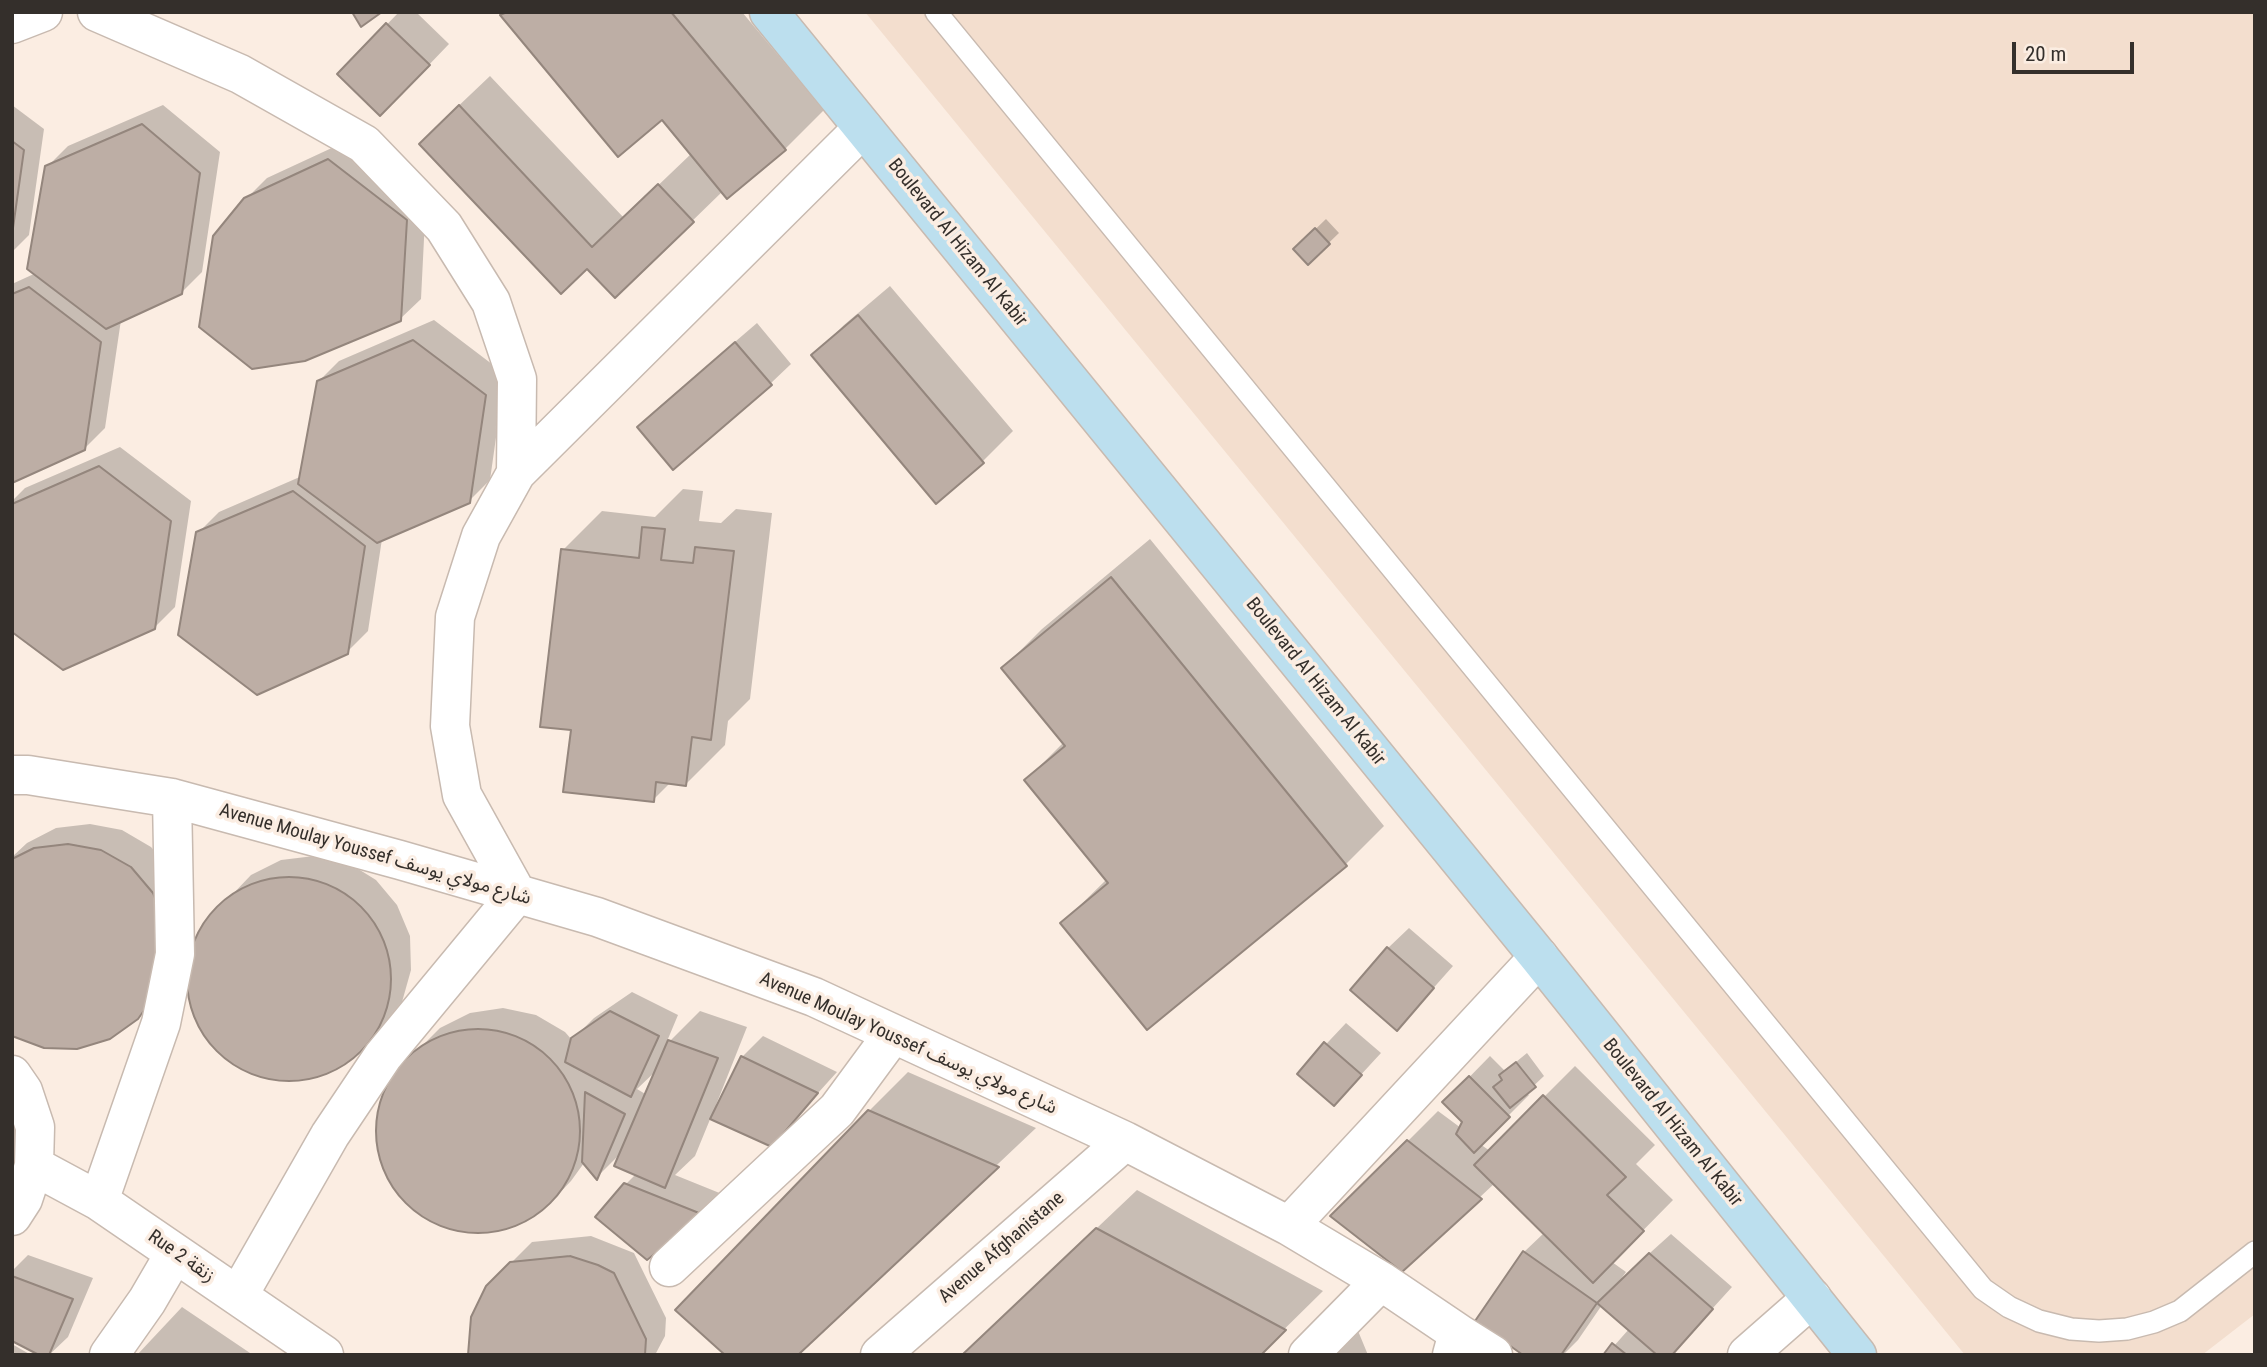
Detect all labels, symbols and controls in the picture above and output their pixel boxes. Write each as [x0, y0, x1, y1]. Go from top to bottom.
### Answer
scale bar [2015, 28, 2138, 72]
text: 20 m [2025, 42, 2066, 66]
street label: Boulevard Al Hizam Al Kabir [882, 154, 1032, 332]
street label: Boulevard Al Hizam Al Kabir [1240, 593, 1390, 771]
street label: Avenue Moulay Youssef شارع مولاي يوسف [217, 800, 533, 910]
street label: Avenue Moulay Youssef شارع مولاي يوسف [756, 968, 1060, 1120]
street label: Boulevard Al Hizam Al Kabir [1597, 1034, 1747, 1212]
street label: Avenue Afghanistane [935, 1187, 1069, 1309]
street label: Rue 2 زنقة [143, 1226, 219, 1288]

